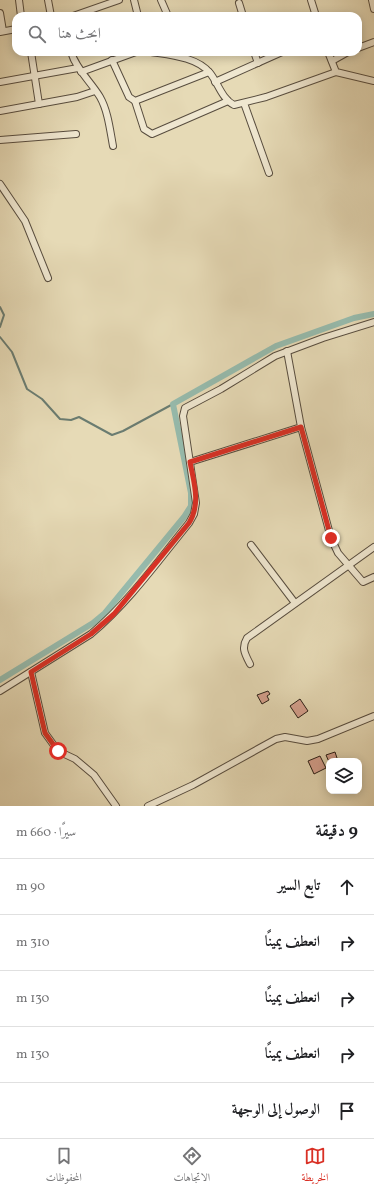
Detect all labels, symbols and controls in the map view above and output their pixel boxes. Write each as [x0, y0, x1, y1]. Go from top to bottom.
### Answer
search box [12, 12, 362, 56]
icon: search [26, 23, 48, 45]
text: ابحث هنا [58, 24, 101, 45]
route end [322, 529, 340, 547]
route start [49, 742, 67, 760]
map controls [326, 758, 362, 794]
button: layers [326, 758, 362, 794]
text: 9 دقيقة [316, 820, 358, 843]
text: سيرًا · 660 m [16, 824, 76, 842]
text: تابع السير [278, 876, 320, 897]
icon: ahead [336, 876, 358, 898]
text: 90 m [16, 878, 45, 896]
text: انعطف يمينًا [265, 932, 320, 953]
icon: right [336, 932, 358, 954]
text: 310 m [16, 934, 50, 952]
text: انعطف يمينًا [265, 988, 320, 1009]
icon: right [336, 988, 358, 1010]
text: 130 m [16, 990, 49, 1008]
text: انعطف يمينًا [265, 1044, 320, 1065]
icon: right [336, 1044, 358, 1066]
text: 130 m [16, 1046, 49, 1064]
text: الوصول إلى الوجهة [232, 1100, 320, 1121]
icon: arrive [336, 1100, 358, 1122]
tab: المحفوظات [46, 1145, 82, 1188]
tab: الاتجاهات [173, 1145, 210, 1188]
tab: الخريطة [302, 1145, 328, 1188]

